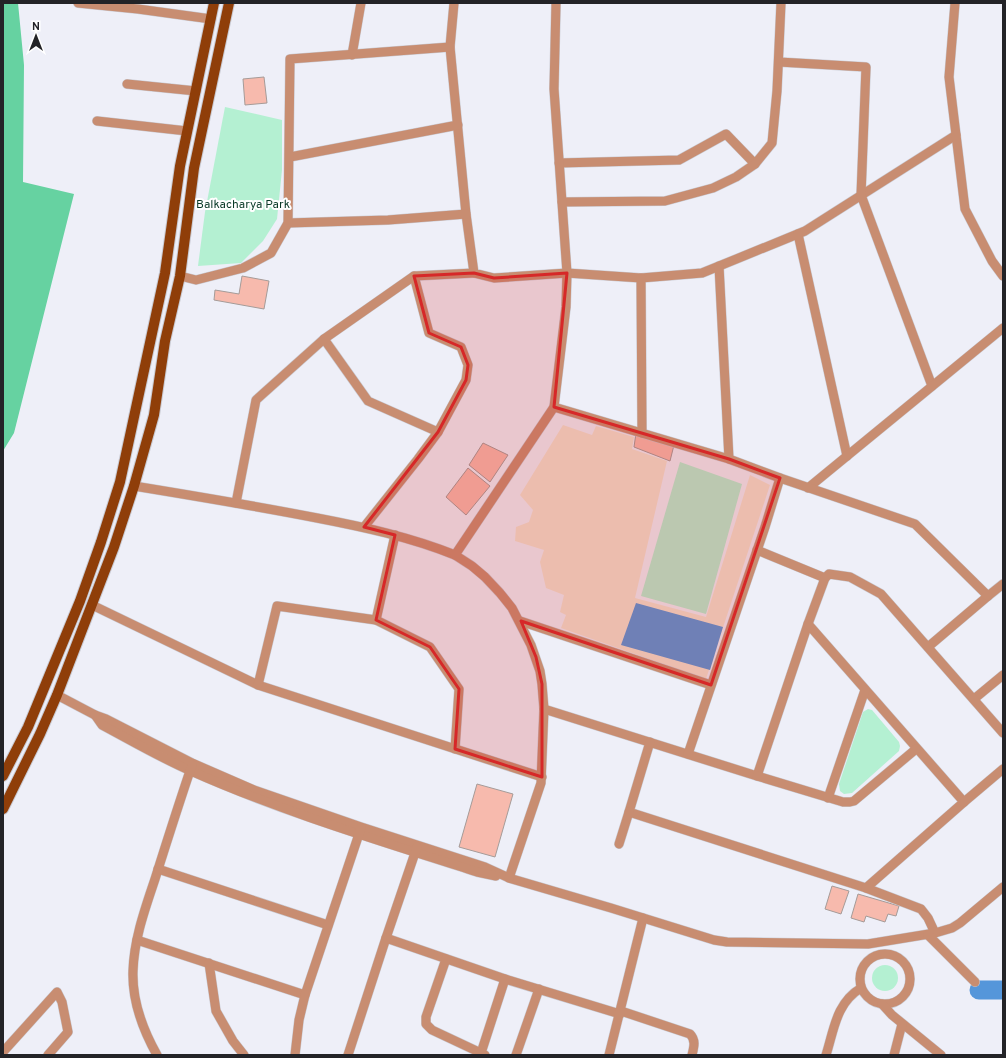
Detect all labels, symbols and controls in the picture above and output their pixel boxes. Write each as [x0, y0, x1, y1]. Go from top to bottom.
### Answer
north arrow [16, 16, 56, 56]
text: N [32, 20, 40, 34]
park label: Balkacharya Park [196, 197, 290, 213]

